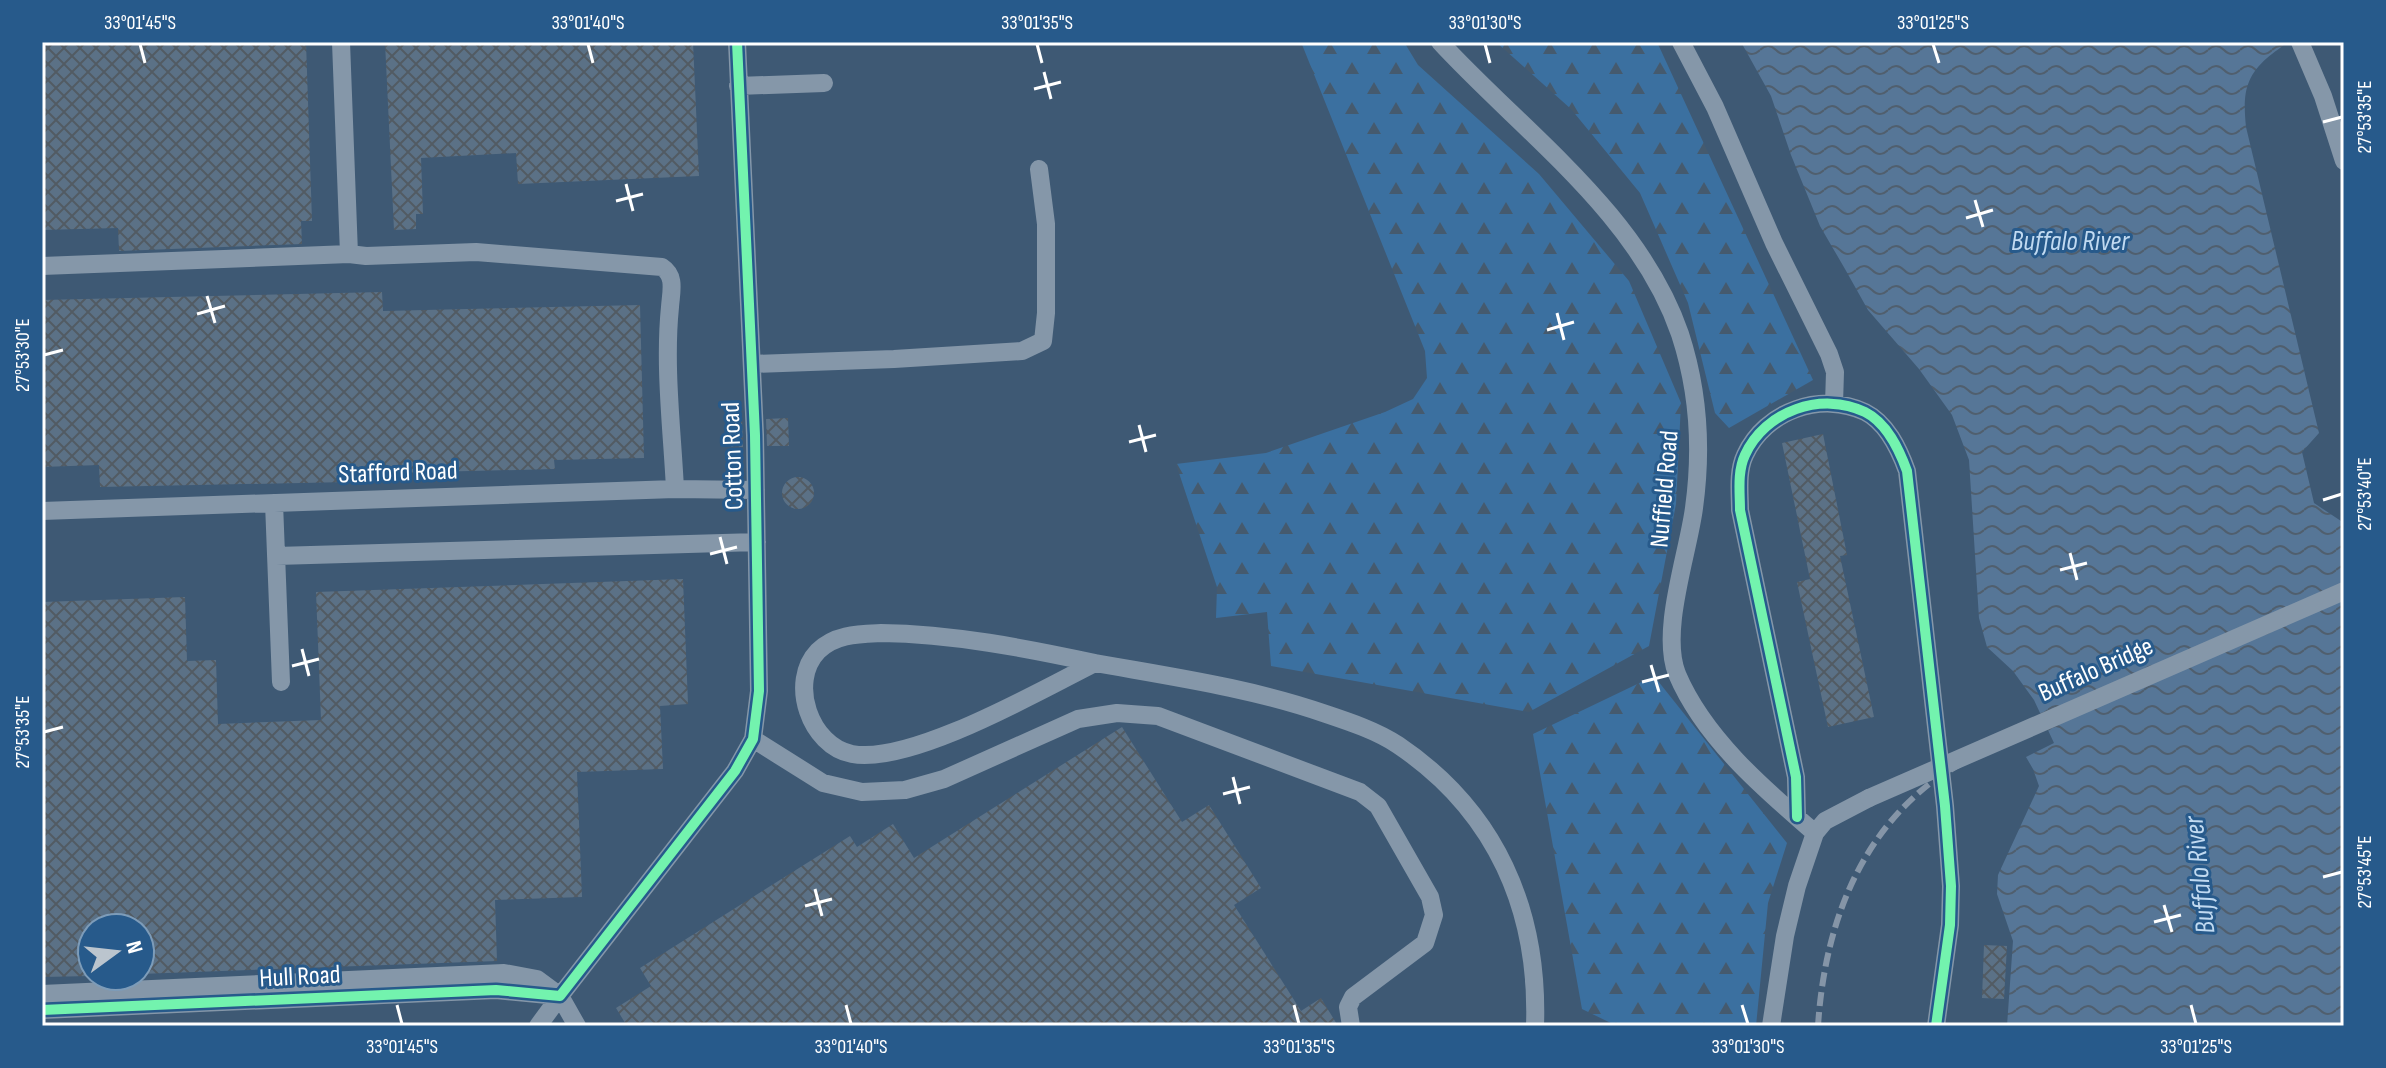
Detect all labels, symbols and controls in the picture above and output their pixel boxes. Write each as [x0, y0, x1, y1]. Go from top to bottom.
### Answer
text: 33°01'45"S [104, 11, 176, 35]
text: 33°01'40"S [551, 11, 625, 35]
text: 33°01'35"S [1001, 11, 1073, 35]
text: 33°01'30"S [1448, 11, 1522, 35]
text: 33°01'25"S [1897, 11, 1969, 35]
text: 27°53'35"E [2353, 81, 2377, 153]
water label: Buffalo River [2011, 225, 2130, 258]
text: 27°53'30"E [11, 318, 35, 392]
street label: Cotton Road [716, 401, 750, 511]
street label: Nuffield Road [1644, 429, 1686, 549]
street label: Stafford Road [338, 455, 458, 491]
text: 27°53'40"E [2353, 457, 2377, 531]
street label: Buffalo Bridge [2034, 631, 2158, 709]
text: 27°53'35"E [11, 696, 35, 768]
water label: Buffalo River [2177, 813, 2223, 935]
text: 27°53'45"E [2353, 836, 2377, 908]
north arrow [76, 912, 156, 992]
text: N [119, 938, 148, 956]
street label: Hull Road [259, 959, 341, 995]
text: 33°01'45"S [366, 1035, 438, 1059]
text: 33°01'40"S [814, 1035, 888, 1059]
text: 33°01'35"S [1263, 1035, 1335, 1059]
text: 33°01'30"S [1711, 1035, 1785, 1059]
text: 33°01'25"S [2160, 1035, 2232, 1059]

